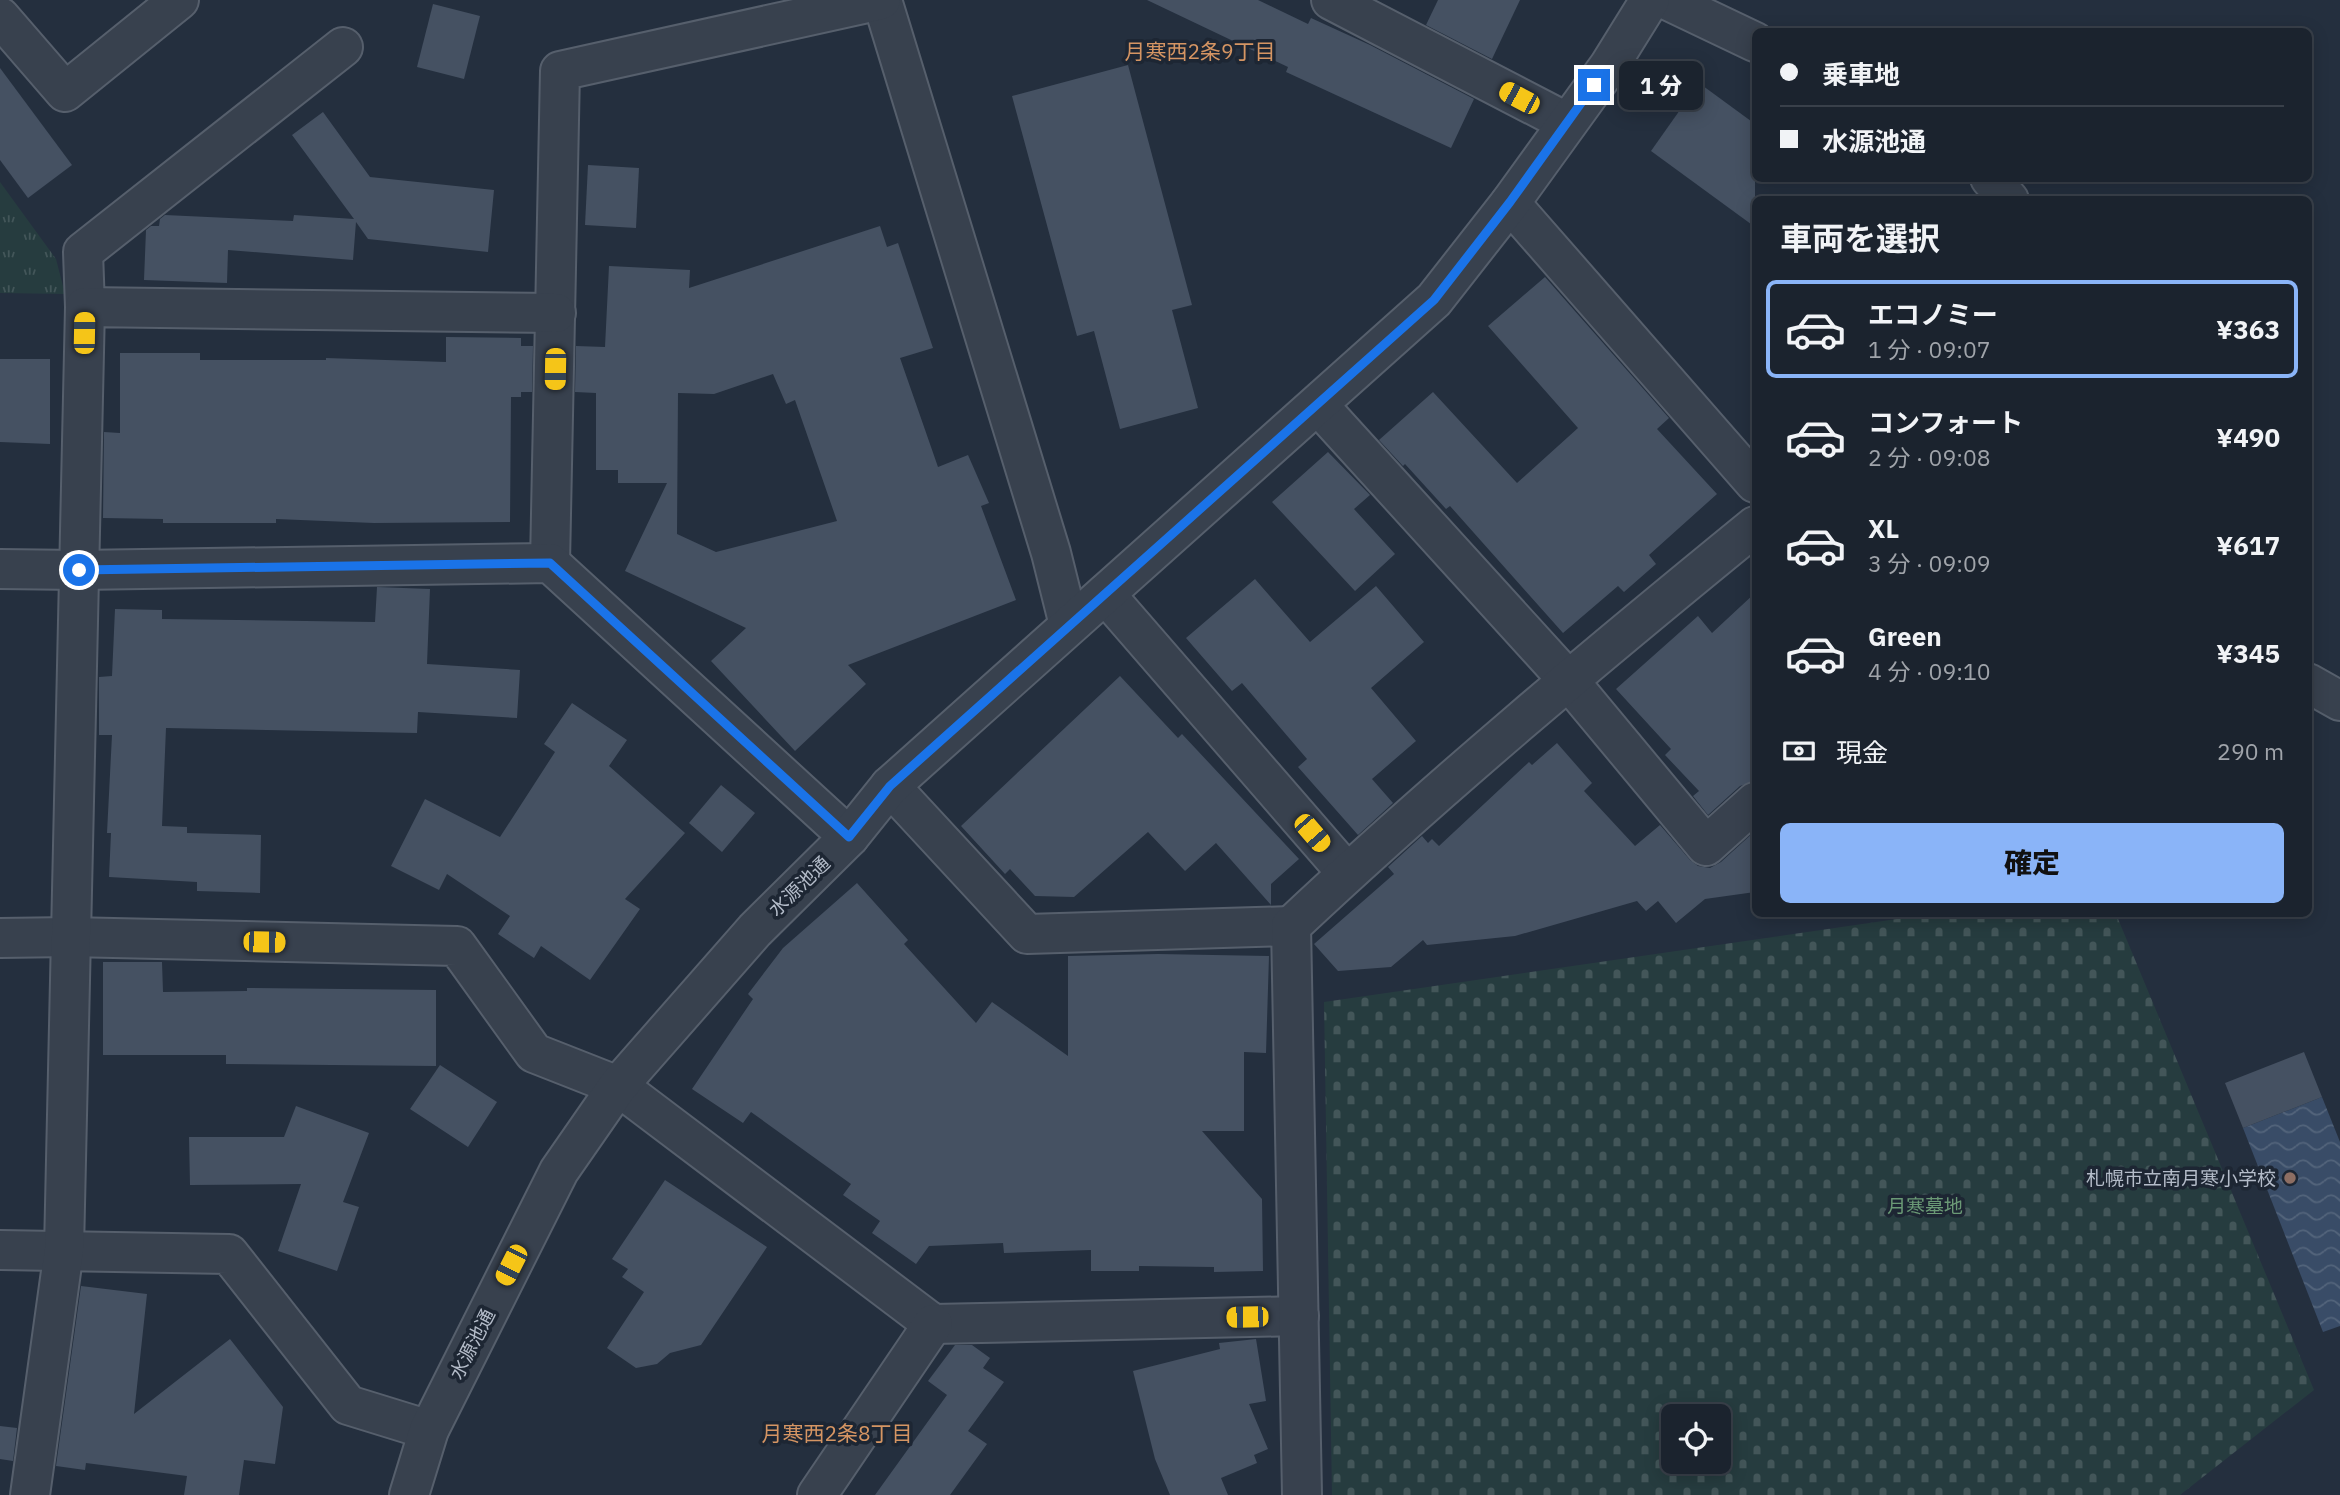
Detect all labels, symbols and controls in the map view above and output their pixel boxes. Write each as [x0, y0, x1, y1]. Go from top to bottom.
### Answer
district label: 月寒西2条9丁目 [1124, 37, 1276, 65]
text: 乗車地 [1822, 57, 1900, 91]
callout: 1 分 [1618, 60, 1702, 110]
route end [1578, 69, 1610, 101]
text: 1 分 [1640, 70, 1682, 100]
car [1496, 79, 1543, 117]
text: 水源池通 [1822, 124, 1926, 158]
text: 車両を選択 [1780, 217, 1940, 259]
text: エコノミー [1868, 297, 1998, 331]
icon: car [1784, 298, 1847, 361]
car [74, 312, 95, 354]
text: ¥363 [2216, 312, 2280, 346]
text: 1 分 · 09:07 [1868, 334, 1991, 364]
car [545, 348, 566, 390]
text: コンフォート [1868, 405, 2023, 439]
icon: car [1784, 406, 1847, 469]
text: ¥490 [2216, 420, 2280, 454]
text: 2 分 · 09:08 [1868, 442, 1991, 472]
text: XL [1868, 511, 1899, 545]
icon: car [1784, 514, 1847, 577]
text: ¥617 [2216, 528, 2280, 562]
text: 3 分 · 09:09 [1868, 548, 1991, 578]
route start [63, 554, 95, 586]
text: Green [1868, 619, 1942, 653]
icon: car [1784, 622, 1847, 685]
text: ¥345 [2216, 636, 2280, 670]
text: 4 分 · 09:10 [1868, 656, 1991, 686]
icon: cash [1780, 732, 1818, 770]
text: 現金 [1836, 735, 1888, 769]
text: 290 m [2217, 736, 2284, 766]
car [1291, 810, 1334, 856]
button: 確定 [1780, 823, 2284, 903]
street label: 水源池通 [763, 851, 835, 921]
car [243, 931, 286, 953]
place label: 札幌市立南月寒小学校 [2086, 1166, 2276, 1190]
marker: 札幌市立南月寒小学校 [2282, 1170, 2298, 1186]
park label: 月寒墓地 [1887, 1194, 1963, 1218]
car [493, 1242, 530, 1288]
street label: 水源池通 [444, 1305, 500, 1383]
car [1226, 1306, 1269, 1328]
map controls [1661, 1404, 1731, 1474]
button: locate [1661, 1404, 1731, 1474]
district label: 月寒西2条8丁目 [761, 1419, 913, 1447]

